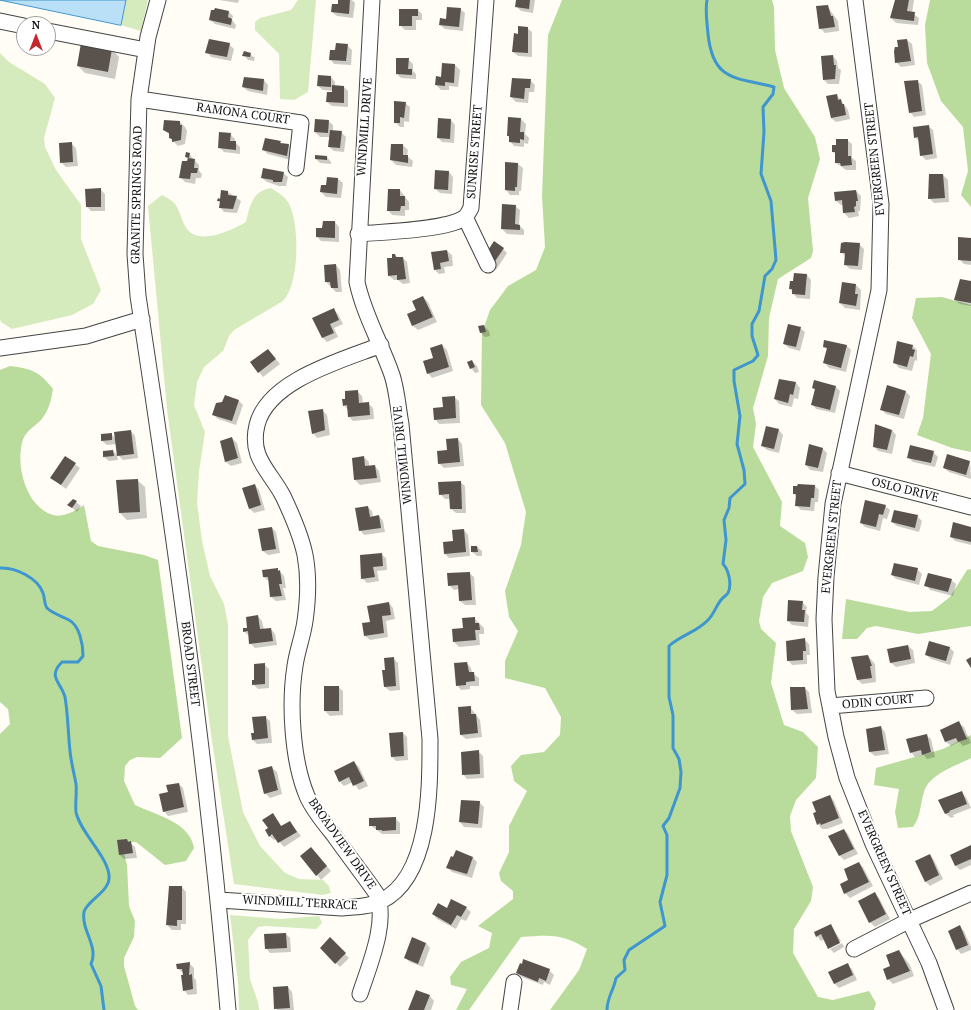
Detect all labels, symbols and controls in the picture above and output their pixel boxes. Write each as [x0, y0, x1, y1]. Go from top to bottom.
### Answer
north arrow [16, 16, 56, 56]
text: N [32, 18, 40, 32]
street label: WINDMILL DRIVE [354, 77, 376, 177]
street label: RAMONA COURT [196, 100, 290, 128]
street label: EVERGREEN STREET [862, 102, 888, 216]
street label: SUNRISE STREET [465, 104, 485, 200]
street label: GRANITE SPRINGS ROAD [129, 126, 145, 264]
street label: WINDMILL DRIVE [391, 405, 415, 505]
street label: OSLO DRIVE [870, 475, 940, 505]
street label: EVERGREEN STREET [819, 480, 845, 594]
street label: BROAD STREET [178, 621, 202, 707]
street label: ODIN COURT [841, 692, 915, 712]
street label: BROADVIEW DRIVE [305, 796, 379, 892]
street label: EVERGREEN STREET [854, 808, 914, 918]
street label: WINDMILL TERRACE [242, 893, 358, 913]

